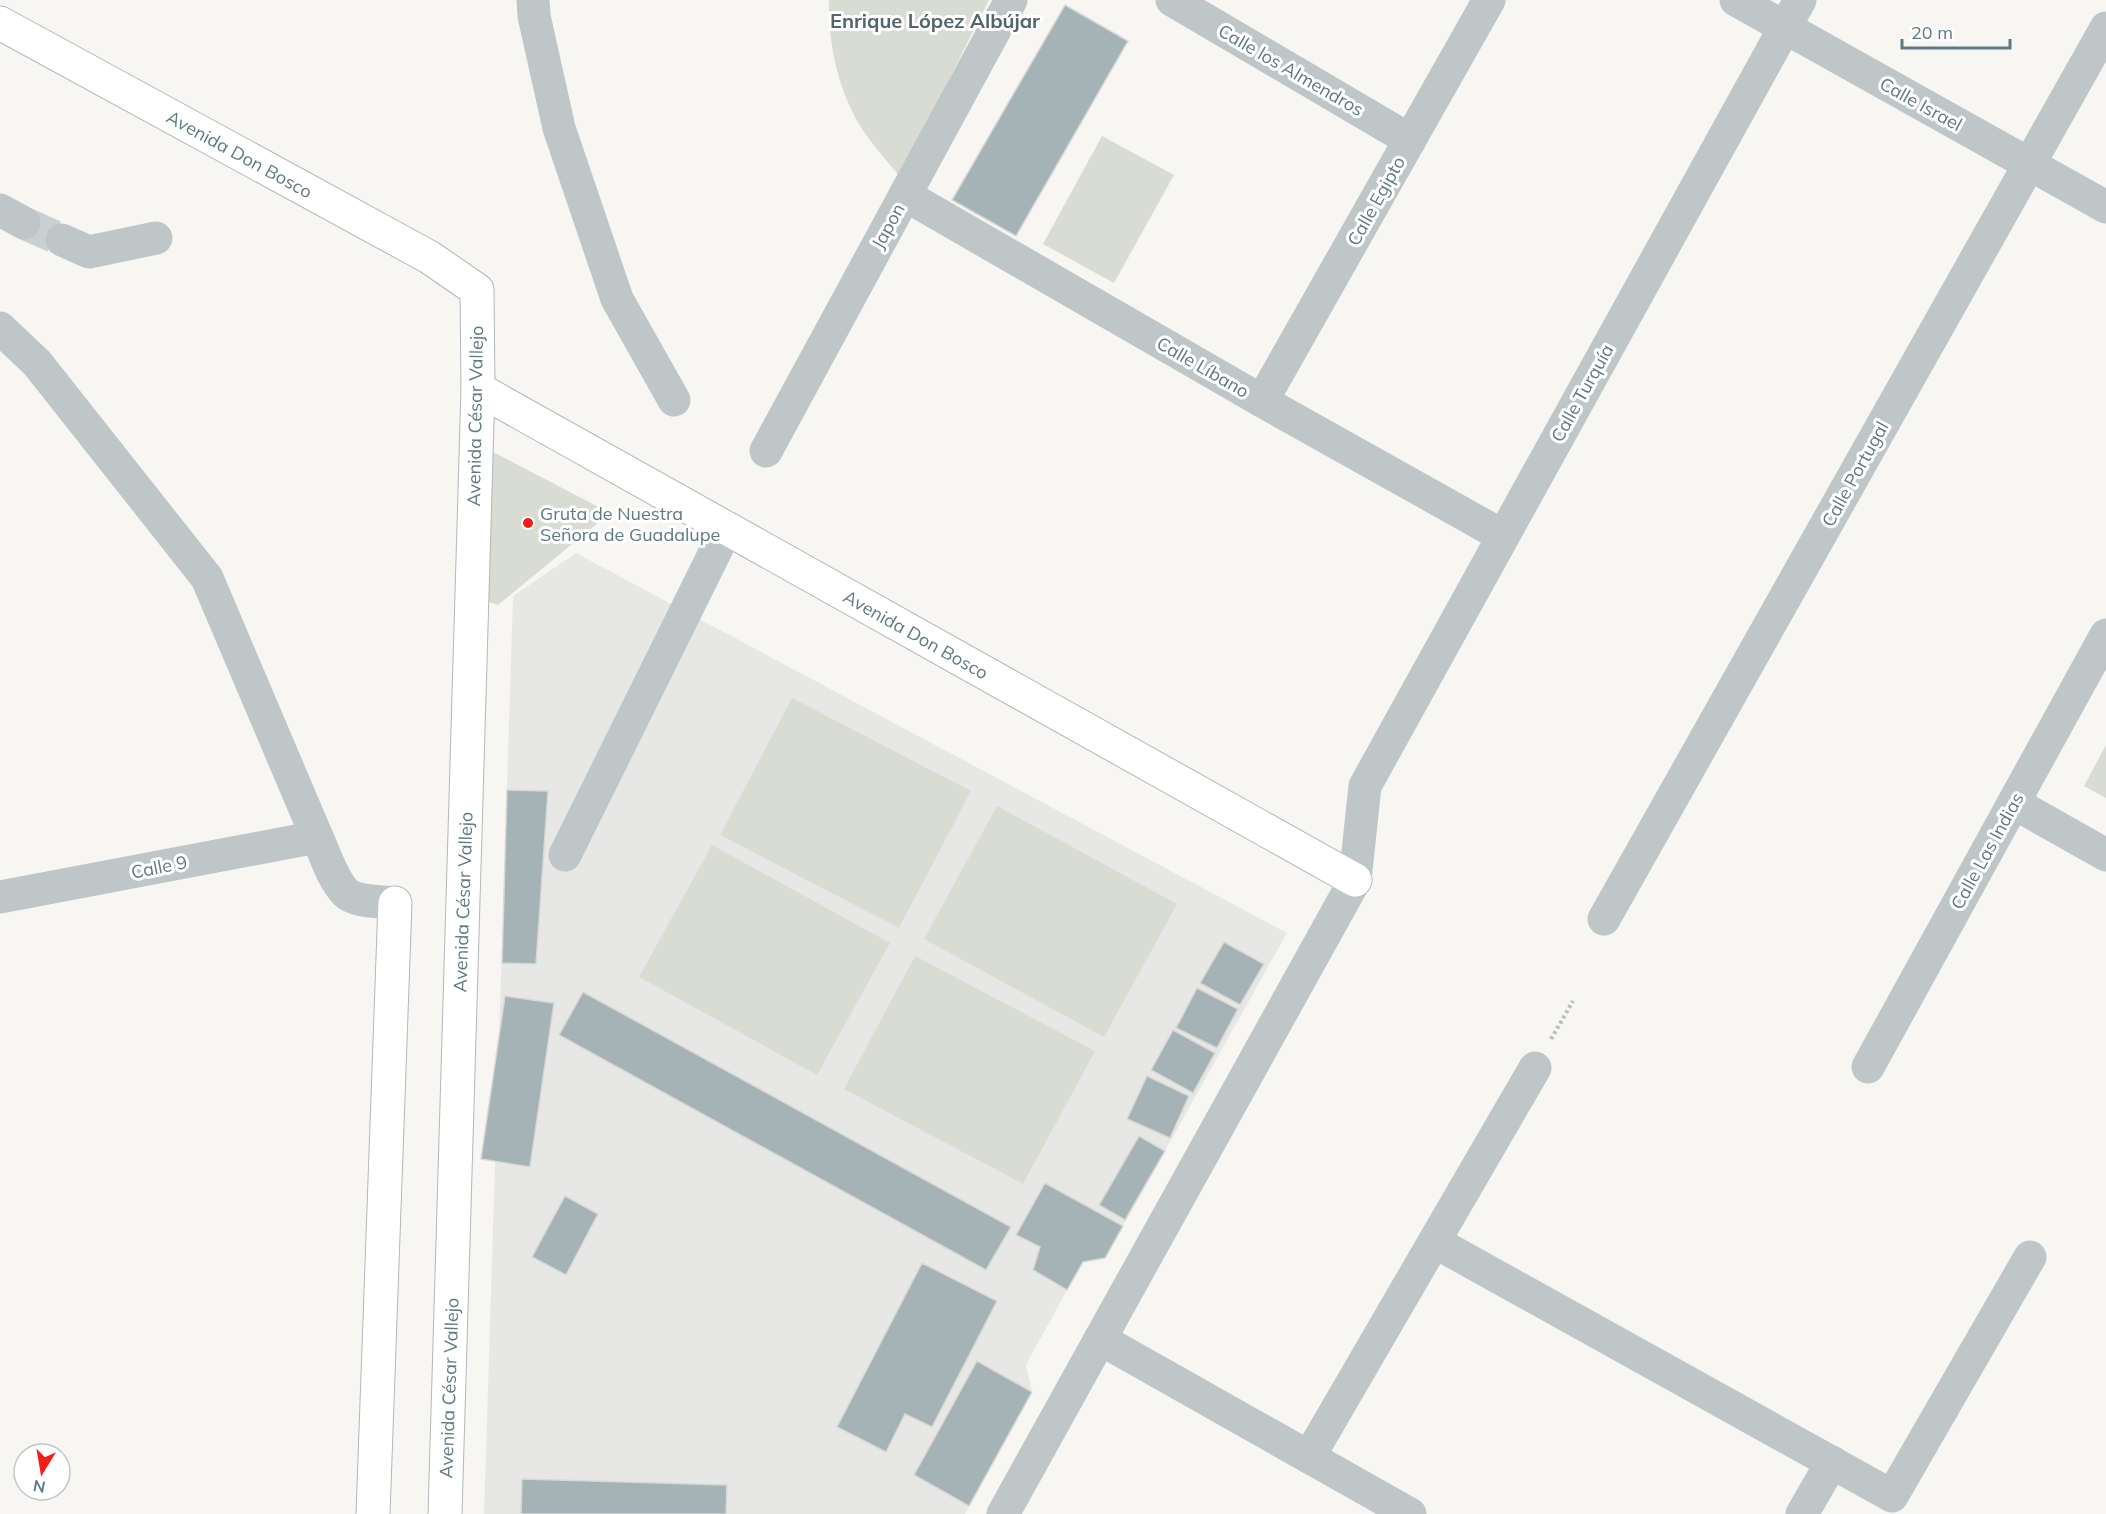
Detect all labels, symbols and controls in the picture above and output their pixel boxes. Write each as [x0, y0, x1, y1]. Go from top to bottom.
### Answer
district label: Enrique López Albújar [830, 8, 1040, 33]
scale bar [1902, 12, 2010, 50]
street label: Calle los Almendros [1214, 19, 1368, 121]
text: 20 m [1911, 21, 1953, 44]
street label: Calle Israel [1876, 72, 1966, 136]
street label: Avenida Don Bosco [163, 105, 317, 203]
street label: Calle Egipto [1342, 152, 1410, 250]
street label: Japon [866, 199, 910, 253]
street label: Avenida César Vallejo [462, 325, 488, 507]
street label: Calle Líbano [1153, 331, 1253, 403]
street label: Calle Turquía [1546, 340, 1618, 446]
street label: Calle Portugal [1817, 417, 1893, 531]
place label: Gruta de Nuestra Señora de Guadalupe [540, 502, 720, 546]
marker: Gruta de Nuestra Señora de Guadalupe [521, 516, 535, 530]
street label: Avenida Don Bosco [839, 584, 993, 684]
street label: Calle Las Indias [1945, 788, 2029, 913]
street label: Avenida César Vallejo [448, 811, 478, 993]
street label: Calle 9 [129, 850, 189, 884]
street label: Avenida César Vallejo [434, 1297, 464, 1479]
north arrow [12, 1442, 72, 1502]
text: N [31, 1476, 47, 1498]

